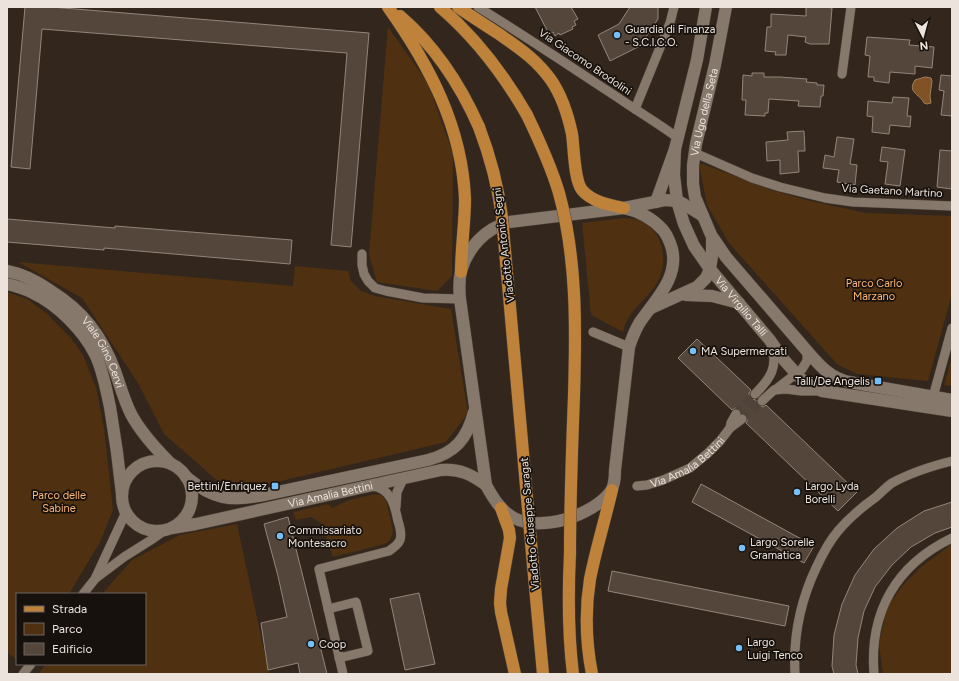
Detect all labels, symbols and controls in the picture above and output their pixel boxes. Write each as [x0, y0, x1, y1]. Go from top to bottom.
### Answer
north arrow [903, 16, 943, 56]
place label: Guardia di Finanza - S.C.I.C.O. [625, 23, 715, 49]
street label: Via Giacomo Brodolini [536, 26, 634, 98]
marker: Guardia di Finanza - S.C.I.C.O. [612, 30, 622, 40]
text: N [919, 39, 929, 52]
street label: Via Ugo della Seta [688, 67, 721, 157]
street label: Via Gaetano Martino [841, 182, 943, 200]
street label: Viadotto Antonio Segni [490, 187, 518, 303]
street label: Via Virgilio Talli [712, 274, 770, 339]
park label: Parco Carlo Marzano [846, 277, 902, 303]
street label: Viale Gino Cervi [79, 314, 127, 389]
place label: MA Supermercati [701, 345, 787, 358]
marker: MA Supermercati [688, 346, 698, 356]
place label: Talli/De Angelis [795, 375, 870, 388]
marker: Talli/De Angelis [873, 376, 883, 386]
street label: Via Amalia Bettini [649, 434, 727, 490]
street label: Viadotto Giuseppe Saragat [518, 457, 542, 591]
street label: Via Amalia Bettini [287, 479, 374, 510]
place label: Bettini/Enriquez [188, 480, 267, 493]
place label: Largo Lyda Borelli [805, 480, 859, 506]
marker: Bettini/Enriquez [270, 481, 280, 491]
marker: Largo Lyda Borelli [792, 487, 802, 497]
park label: Parco delle Sabine [32, 489, 86, 515]
place label: Commissariato Montesacro [288, 524, 362, 550]
marker: Commissariato Montesacro [275, 531, 285, 541]
place label: Largo Sorelle Gramatica [750, 536, 814, 562]
marker: Largo Sorelle Gramatica [737, 543, 747, 553]
legend [16, 593, 146, 665]
text: Strada [52, 602, 87, 616]
text: Parco [52, 622, 82, 636]
place label: Largo Luigi Tenco [747, 636, 803, 662]
place label: Coop [319, 638, 347, 651]
marker: Coop [306, 639, 316, 649]
text: Edificio [52, 642, 92, 656]
marker: Largo Luigi Tenco [734, 643, 744, 653]

